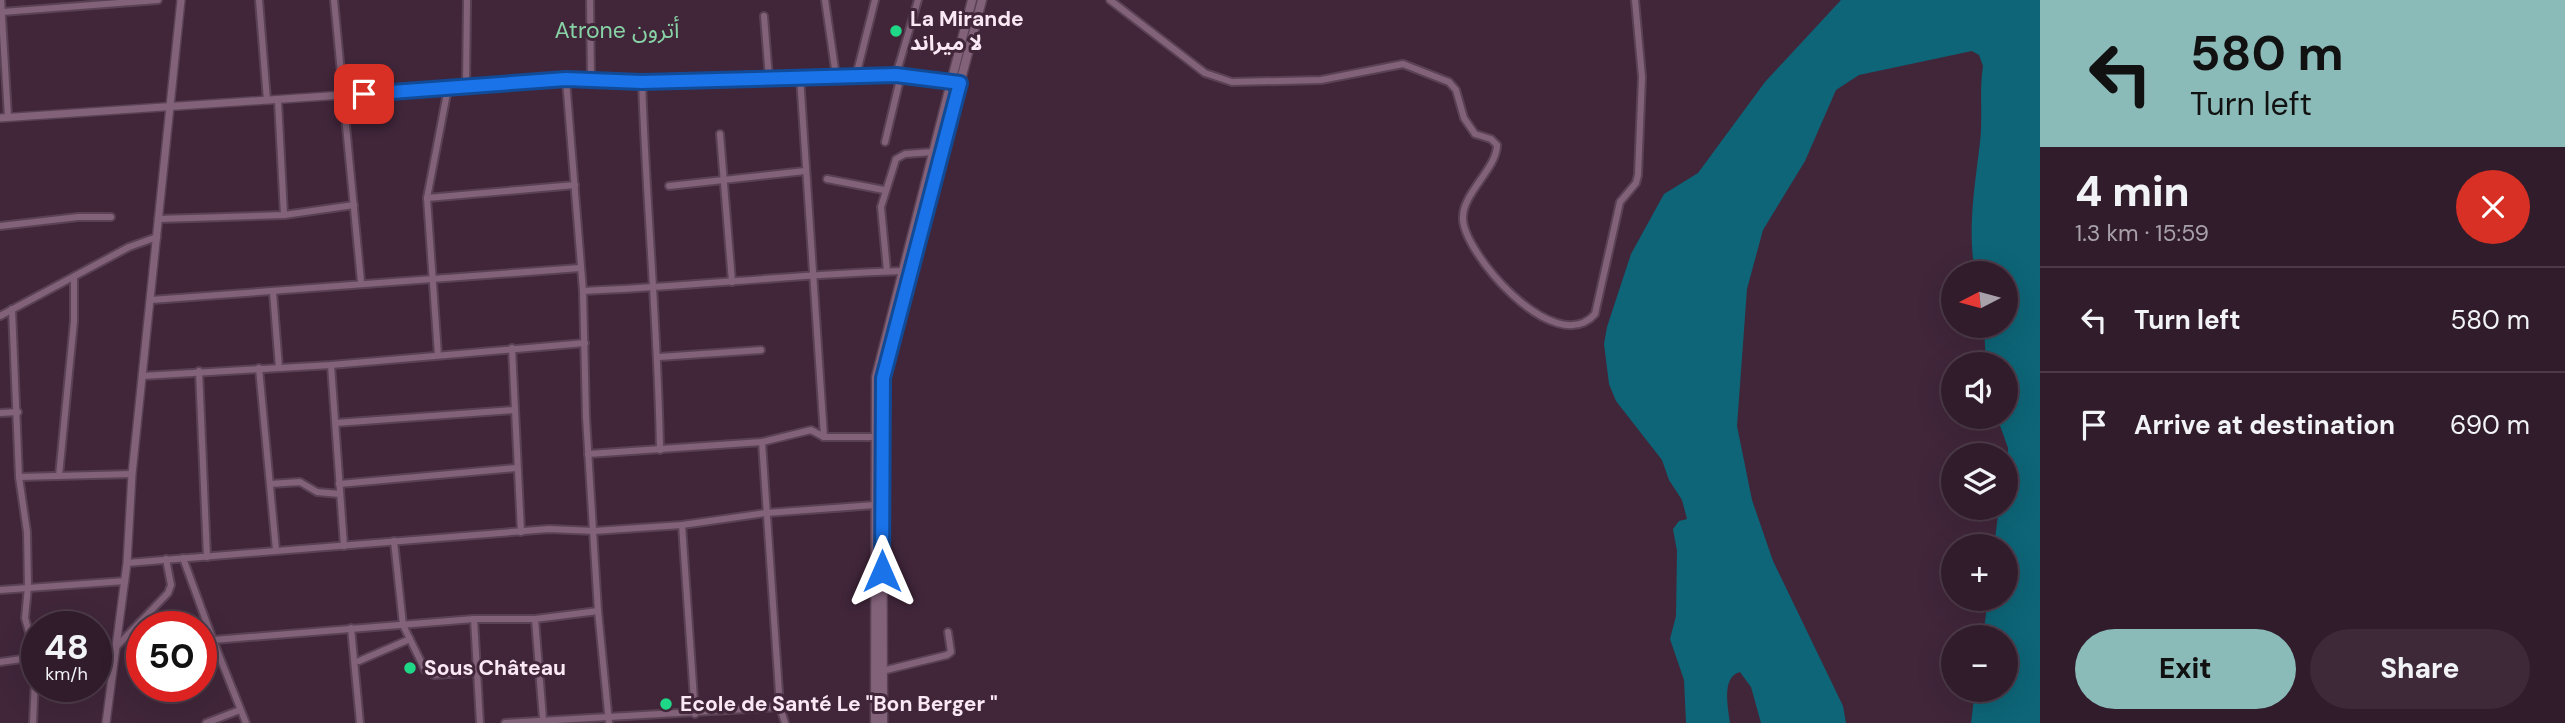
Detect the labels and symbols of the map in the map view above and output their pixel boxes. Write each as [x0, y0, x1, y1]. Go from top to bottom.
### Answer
place label: La Mirande لا ميراند [910, 5, 1024, 57]
district label: Atrone أترون [555, 15, 680, 45]
marker: La Mirande لا ميراند [888, 23, 904, 39]
pin [334, 64, 394, 124]
north arrow [1941, 261, 2018, 338]
position arrow [845, 534, 919, 608]
speed limit sign: 50 [126, 611, 217, 702]
place label: Sous Château [424, 654, 566, 682]
marker: Sous Château [402, 660, 418, 676]
place label: Ecole de Santé Le "Bon Berger " [680, 690, 998, 718]
marker: Ecole de Santé Le "Bon Berger " [658, 696, 674, 712]

